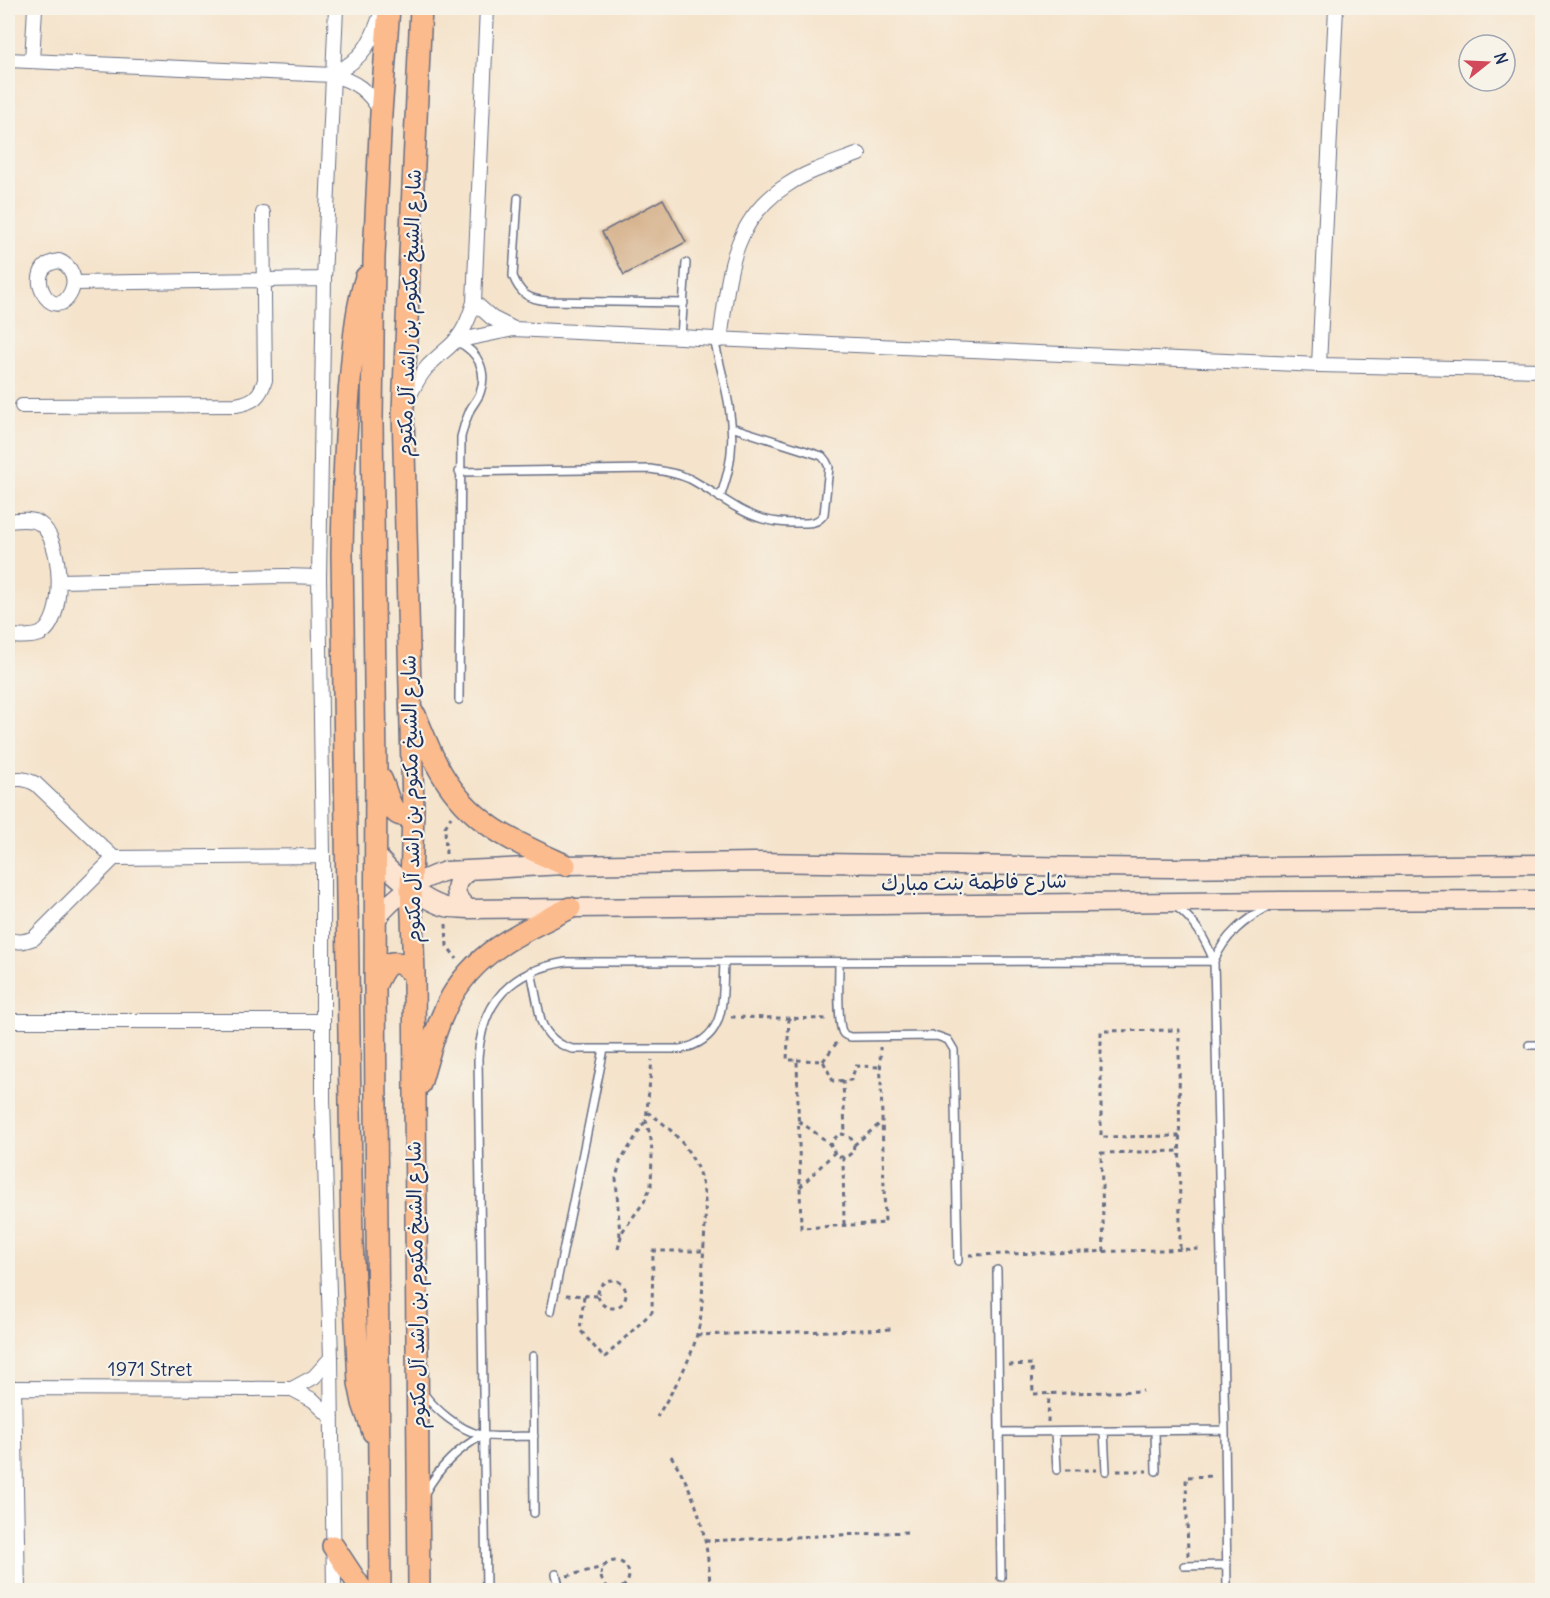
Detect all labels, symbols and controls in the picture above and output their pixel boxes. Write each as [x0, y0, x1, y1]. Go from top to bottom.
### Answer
north arrow [1457, 33, 1517, 93]
text: N [1490, 50, 1512, 67]
street label: شارع الشيخ مكتوم بن راشد آل مكتوم [391, 168, 430, 458]
street label: شارع الشيخ مكتوم بن راشد آل مكتوم [395, 655, 430, 943]
street label: شارع فاطمة بنت مبارك [881, 867, 1067, 898]
street label: شارع الشيخ مكتوم بن راشد آل مكتوم [400, 1141, 435, 1429]
street label: 1971 Stret [108, 1356, 193, 1381]

